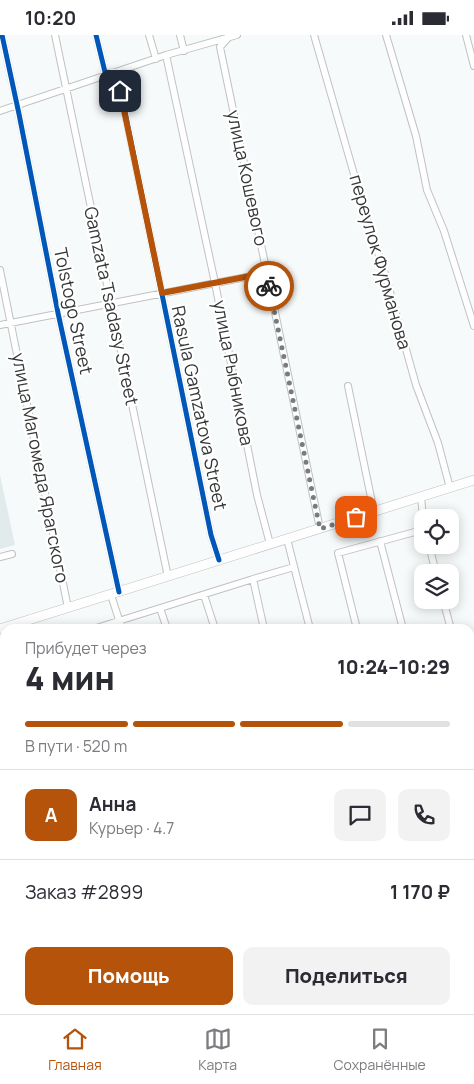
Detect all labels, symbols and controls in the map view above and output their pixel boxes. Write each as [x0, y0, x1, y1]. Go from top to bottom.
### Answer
text: 10:20 [25, 5, 76, 31]
pin [99, 70, 141, 112]
icon: home [106, 77, 134, 105]
street label: улица Кошевого [222, 108, 274, 248]
street label: переулок Фурманова [345, 172, 417, 352]
street label: Gamzata Tsadasy Street [79, 204, 145, 407]
street label: Tolstogo Street [49, 245, 99, 376]
courier [244, 261, 294, 311]
icon: bike [255, 272, 283, 300]
street label: улица Рыбникова [208, 298, 260, 448]
street label: Rasula Gamzatova Street [167, 303, 233, 512]
street label: улица Магомеда Ярагского [7, 351, 75, 585]
pin [335, 496, 377, 538]
icon: bag [342, 503, 370, 531]
map controls [414, 509, 459, 609]
button: locate [414, 509, 459, 554]
button: layers [414, 564, 459, 609]
text: Прибудет через [25, 637, 147, 659]
text: 10:24–10:29 [337, 654, 450, 680]
text: 4 мин [25, 656, 115, 700]
text: В пути · 520 m [25, 735, 127, 757]
button: chat [334, 789, 386, 841]
button: phone [398, 789, 450, 841]
text: Анна [89, 791, 136, 817]
text: А [45, 802, 57, 828]
text: Курьер · 4.7 [89, 817, 174, 839]
text: Заказ #2899 [25, 879, 143, 905]
text: 1 170 ₽ [390, 879, 450, 905]
button: Помощь [25, 947, 233, 1005]
button: Поделиться [243, 947, 450, 1005]
tab: Главная [48, 1025, 102, 1074]
tab: Карта [198, 1025, 237, 1074]
tab: Сохранённые [334, 1025, 426, 1074]

